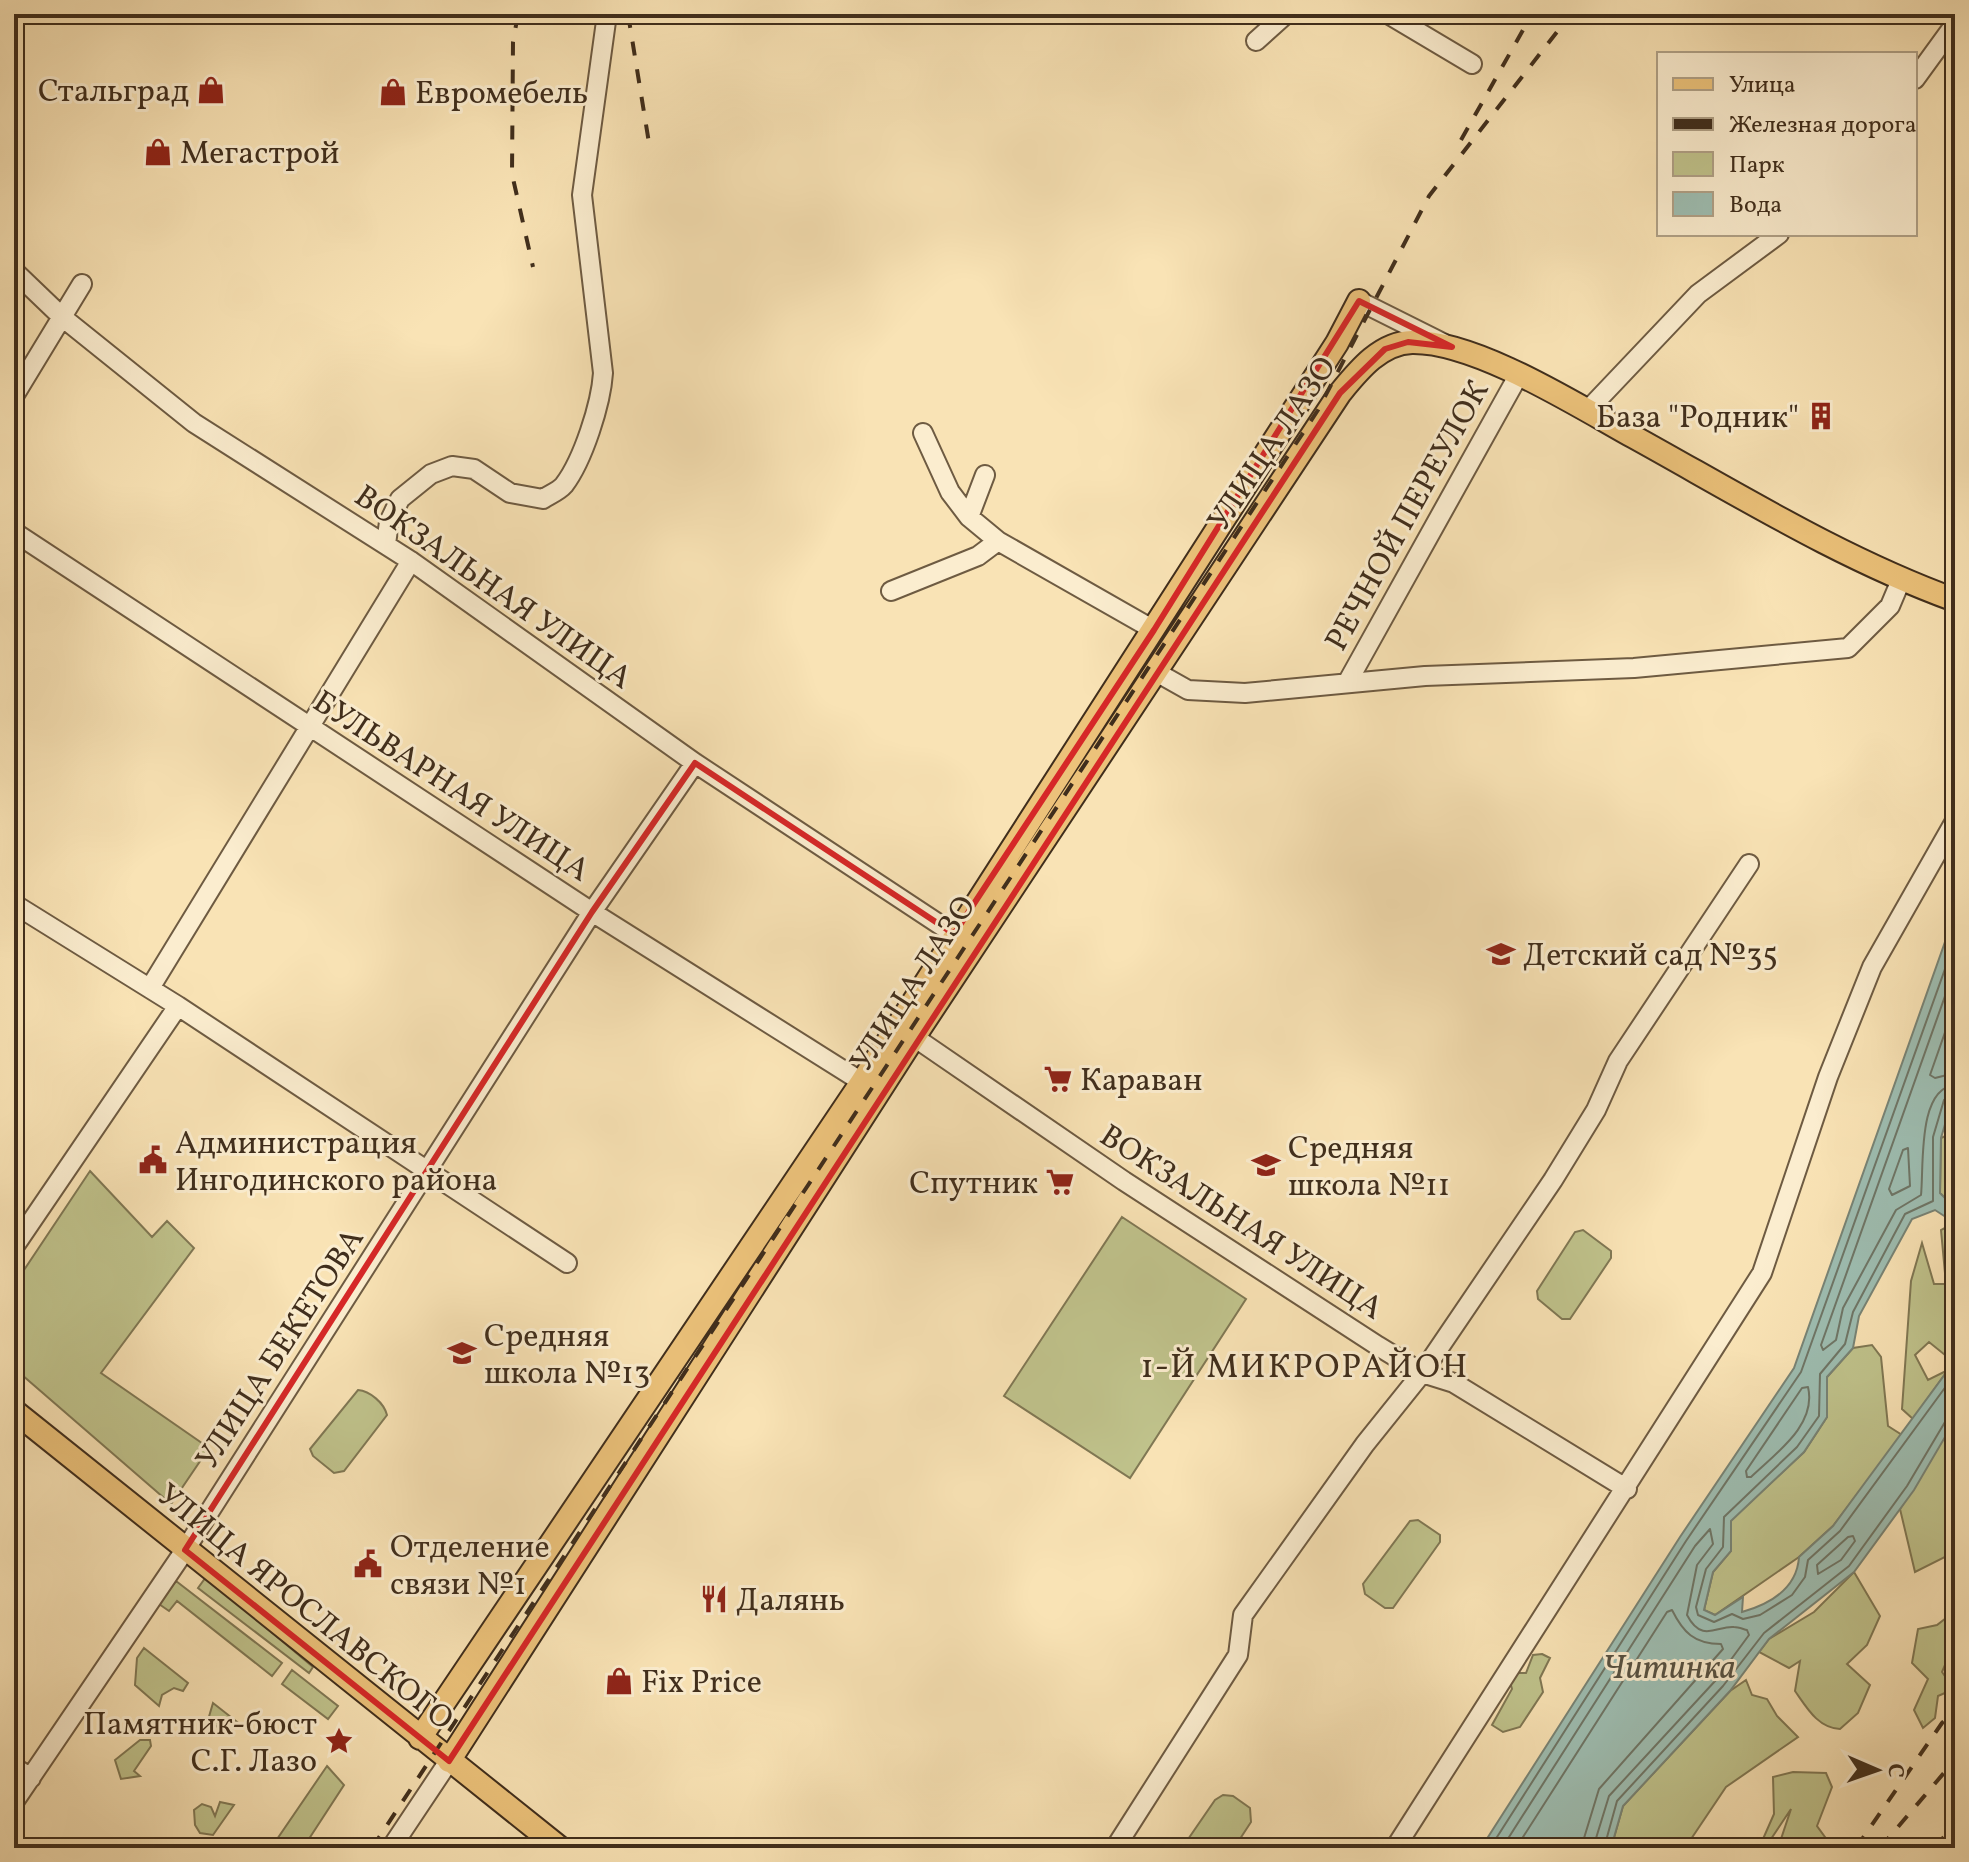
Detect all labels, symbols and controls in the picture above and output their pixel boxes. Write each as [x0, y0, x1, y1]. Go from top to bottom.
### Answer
legend [1657, 52, 1917, 236]
text: Улица [1729, 69, 1796, 103]
place label: Стальград [38, 71, 189, 115]
place label: Евромебель [415, 73, 588, 117]
shop icon: Стальград [196, 75, 226, 105]
shop icon: Евромебель [378, 77, 408, 107]
text: Железная дорога [1729, 109, 1917, 143]
place label: Мегастрой [180, 133, 340, 177]
shop icon: Мегастрой [143, 137, 173, 167]
text: Парк [1729, 149, 1785, 183]
text: Вода [1729, 189, 1782, 223]
street label: УЛИЦА ЛАЗО [1199, 349, 1348, 541]
street label: РЕЧНОЙ ПЕРЕУЛОК [1316, 373, 1501, 660]
place label: База "Родник" [1596, 397, 1799, 441]
building icon: База "Родник" [1806, 401, 1836, 431]
street label: ВОКЗАЛЬНАЯ УЛИЦА [345, 476, 640, 701]
street label: БУЛЬВАРНАЯ УЛИЦА [303, 681, 597, 894]
street label: УЛИЦА ЛАЗО [841, 888, 988, 1081]
place label: Детский сад №35 [1523, 935, 1778, 979]
school or university icon: Детский сад №35 [1486, 939, 1516, 969]
place label: Караван [1080, 1060, 1203, 1104]
supermarket icon: Караван [1043, 1064, 1073, 1094]
street label: ВОКЗАЛЬНАЯ УЛИЦА [1090, 1115, 1391, 1332]
place label: Администрация Ингодинского района [175, 1123, 498, 1204]
place label: Средняя школа №11 [1288, 1128, 1450, 1209]
public building icon: Администрация Ингодинского района [138, 1145, 168, 1175]
school or university icon: Средняя школа №11 [1251, 1150, 1281, 1180]
place label: Спутник [909, 1163, 1038, 1207]
supermarket icon: Спутник [1045, 1167, 1075, 1197]
street label: УЛИЦА БЕКЕТОВА [187, 1220, 376, 1479]
place label: Средняя школа №13 [484, 1316, 650, 1397]
school or university icon: Средняя школа №13 [447, 1338, 477, 1368]
district label: 1-Й МИКРОРАЙОН [1141, 1345, 1469, 1392]
street label: УЛИЦА ЯРОСЛАВСКОГО [146, 1475, 462, 1742]
place label: Отделение связи №1 [390, 1527, 550, 1608]
public building icon: Отделение связи №1 [353, 1549, 383, 1579]
place label: Далянь [736, 1580, 845, 1624]
restaurant icon: Далянь [699, 1584, 729, 1614]
water label: Читинка [1602, 1646, 1736, 1693]
place label: Fix Price [641, 1662, 762, 1706]
shop icon: Fix Price [604, 1666, 634, 1696]
place label: Памятник-бюст С.Г. Лазо [83, 1704, 317, 1785]
place icon: Памятник-бюст С.Г. Лазо [324, 1726, 354, 1756]
north arrow [1837, 1730, 1917, 1810]
text: С [1879, 1763, 1910, 1778]

